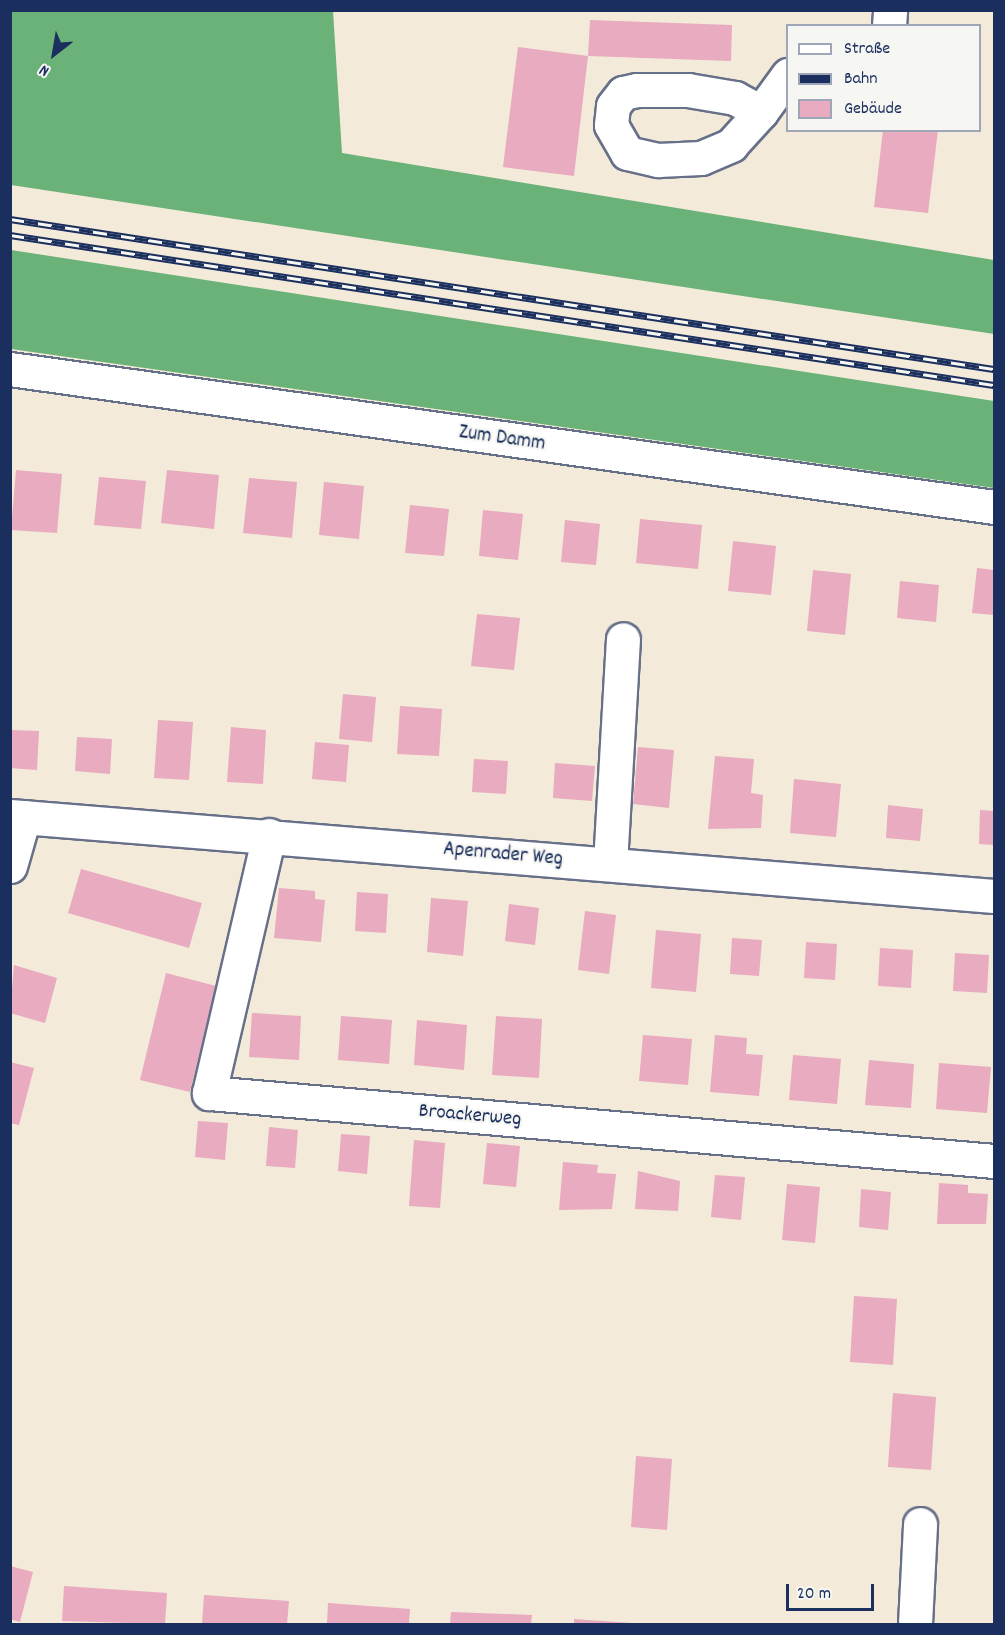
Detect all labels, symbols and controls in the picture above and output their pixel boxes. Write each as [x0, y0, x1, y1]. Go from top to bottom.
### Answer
north arrow [24, 24, 84, 84]
legend [786, 24, 981, 132]
text: Straße [844, 37, 890, 62]
text: N [35, 58, 54, 82]
text: Bahn [844, 67, 878, 92]
text: Gebäude [844, 97, 902, 122]
street label: Zum Damm [457, 420, 547, 458]
street label: Apenrader Weg [442, 837, 564, 873]
street label: Broackerweg [418, 1099, 522, 1133]
scale bar [789, 1572, 878, 1610]
text: 20 m [797, 1582, 831, 1607]

